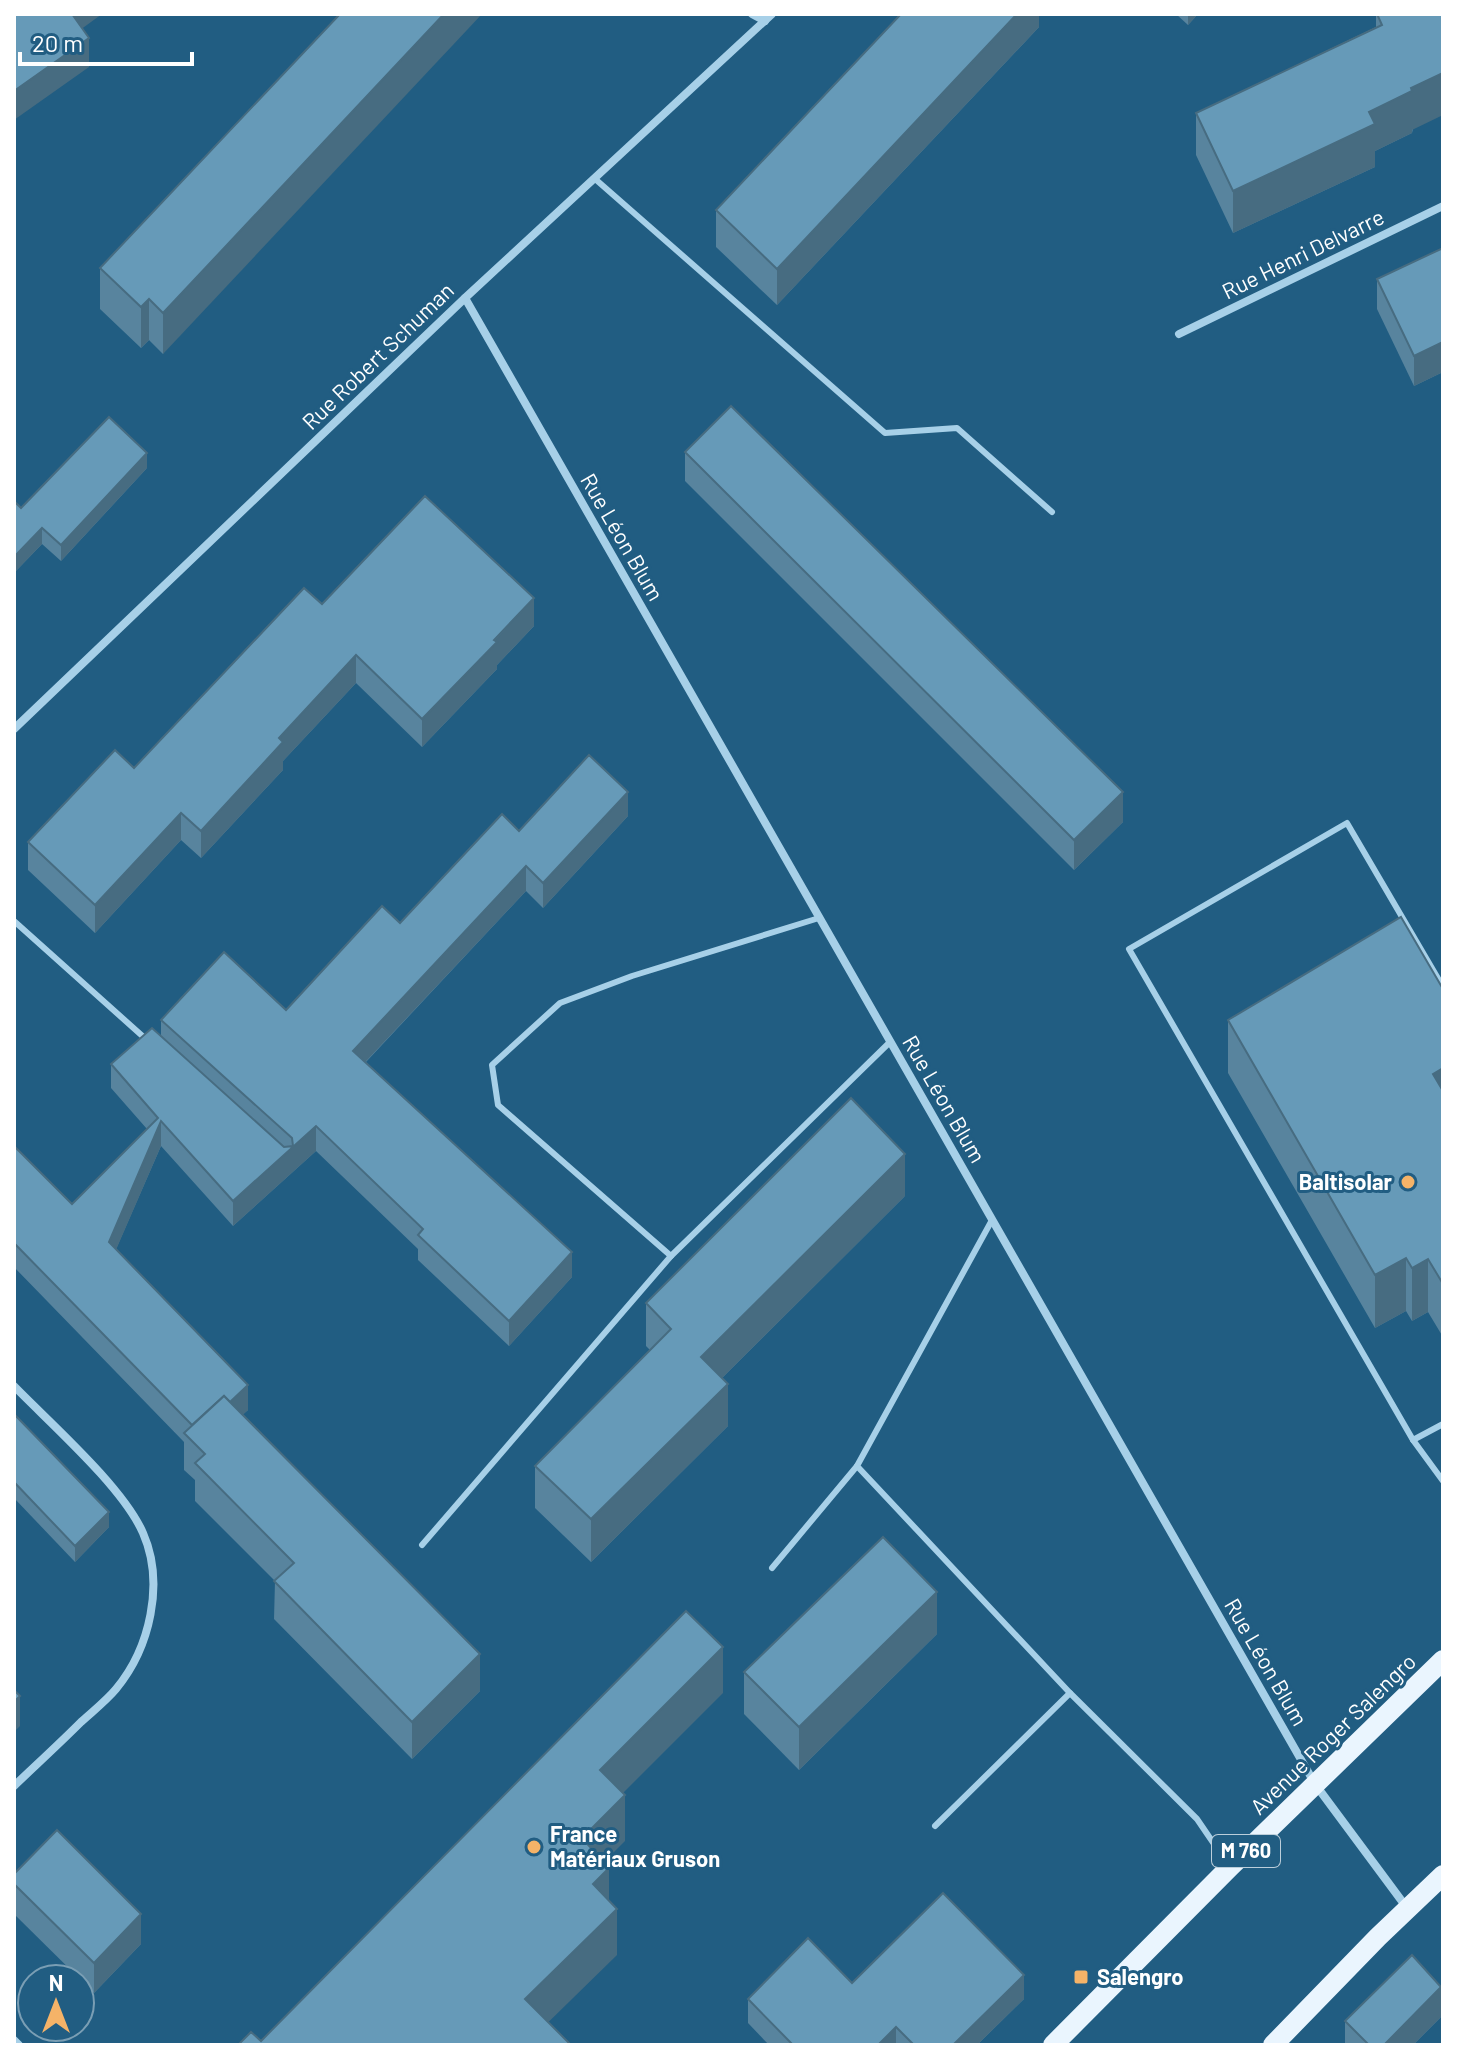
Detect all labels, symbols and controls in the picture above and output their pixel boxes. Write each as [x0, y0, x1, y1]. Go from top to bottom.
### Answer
scale bar [20, 16, 192, 66]
text: 20 m [32, 28, 83, 57]
street label: Rue Henri Delvarre [1217, 203, 1388, 304]
street label: Rue Robert Schuman [296, 276, 458, 434]
street label: Rue Léon Blum [576, 468, 670, 605]
street label: Rue Léon Blum [898, 1030, 992, 1167]
place label: Baltisolar [1299, 1168, 1393, 1194]
marker: Baltisolar [1399, 1173, 1417, 1191]
street label: Rue Léon Blum [1220, 1593, 1314, 1730]
street label: Avenue Roger Salengro [1244, 1648, 1420, 1819]
place label: France Matériaux Gruson [550, 1820, 720, 1871]
road number: M 760 [1212, 1835, 1280, 1867]
marker: France Matériaux Gruson [525, 1838, 543, 1856]
north arrow [16, 1963, 96, 2043]
place label: Salengro [1097, 1963, 1184, 1989]
marker: Salengro [1072, 1968, 1090, 1986]
text: N [49, 1969, 63, 1995]

